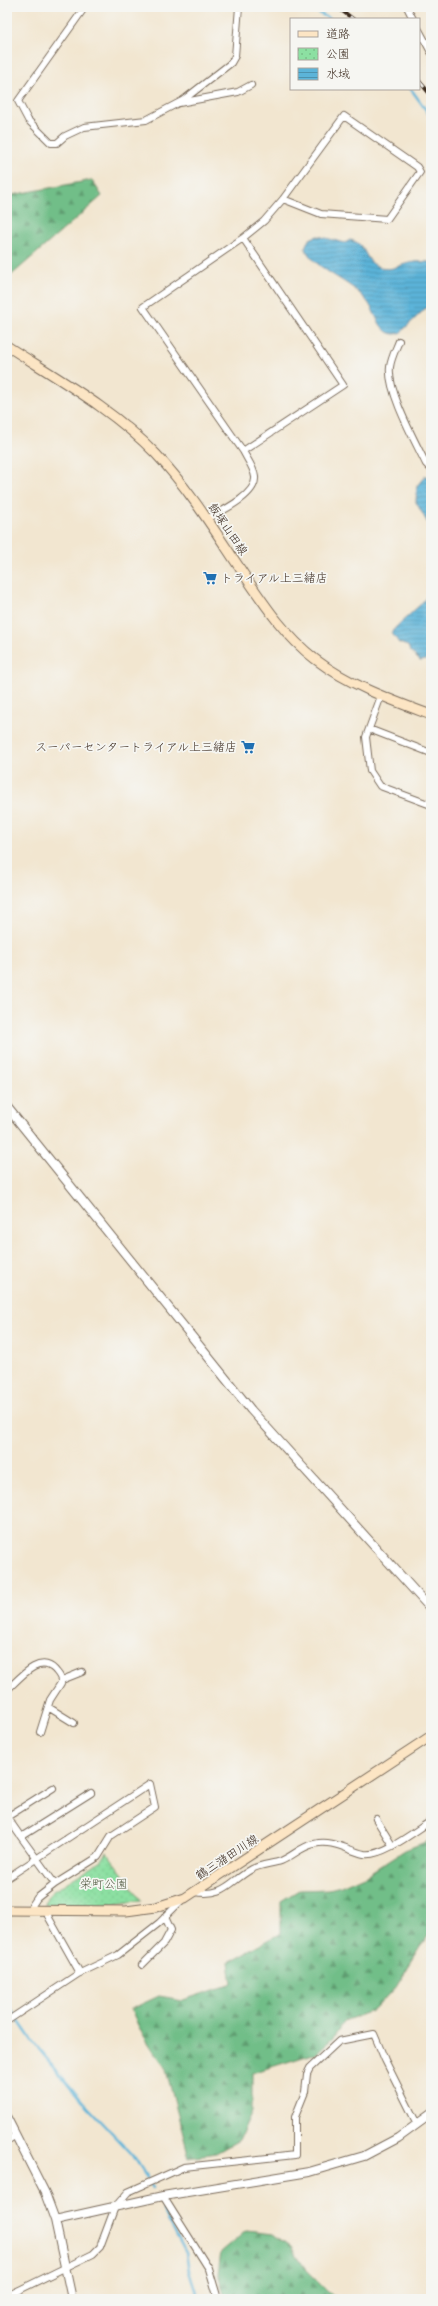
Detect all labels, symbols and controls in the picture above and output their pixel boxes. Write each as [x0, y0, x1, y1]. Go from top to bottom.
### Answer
legend [290, 18, 420, 90]
text: 道路 [326, 27, 350, 44]
text: 公園 [326, 47, 350, 64]
text: 水域 [326, 67, 350, 84]
street label: 飯塚山田線 [203, 500, 251, 559]
supermarket icon: トライアル上三緒店 [202, 570, 218, 586]
place label: トライアル上三緒店 [221, 571, 328, 588]
supermarket icon: スーパーセンタートライアル上三緒店 [240, 739, 256, 755]
place label: スーパーセンタートライアル上三緒店 [35, 740, 237, 757]
street label: 鶴三潴田川線 [193, 1832, 263, 1885]
park label: 栄町公園 [80, 1877, 128, 1894]

